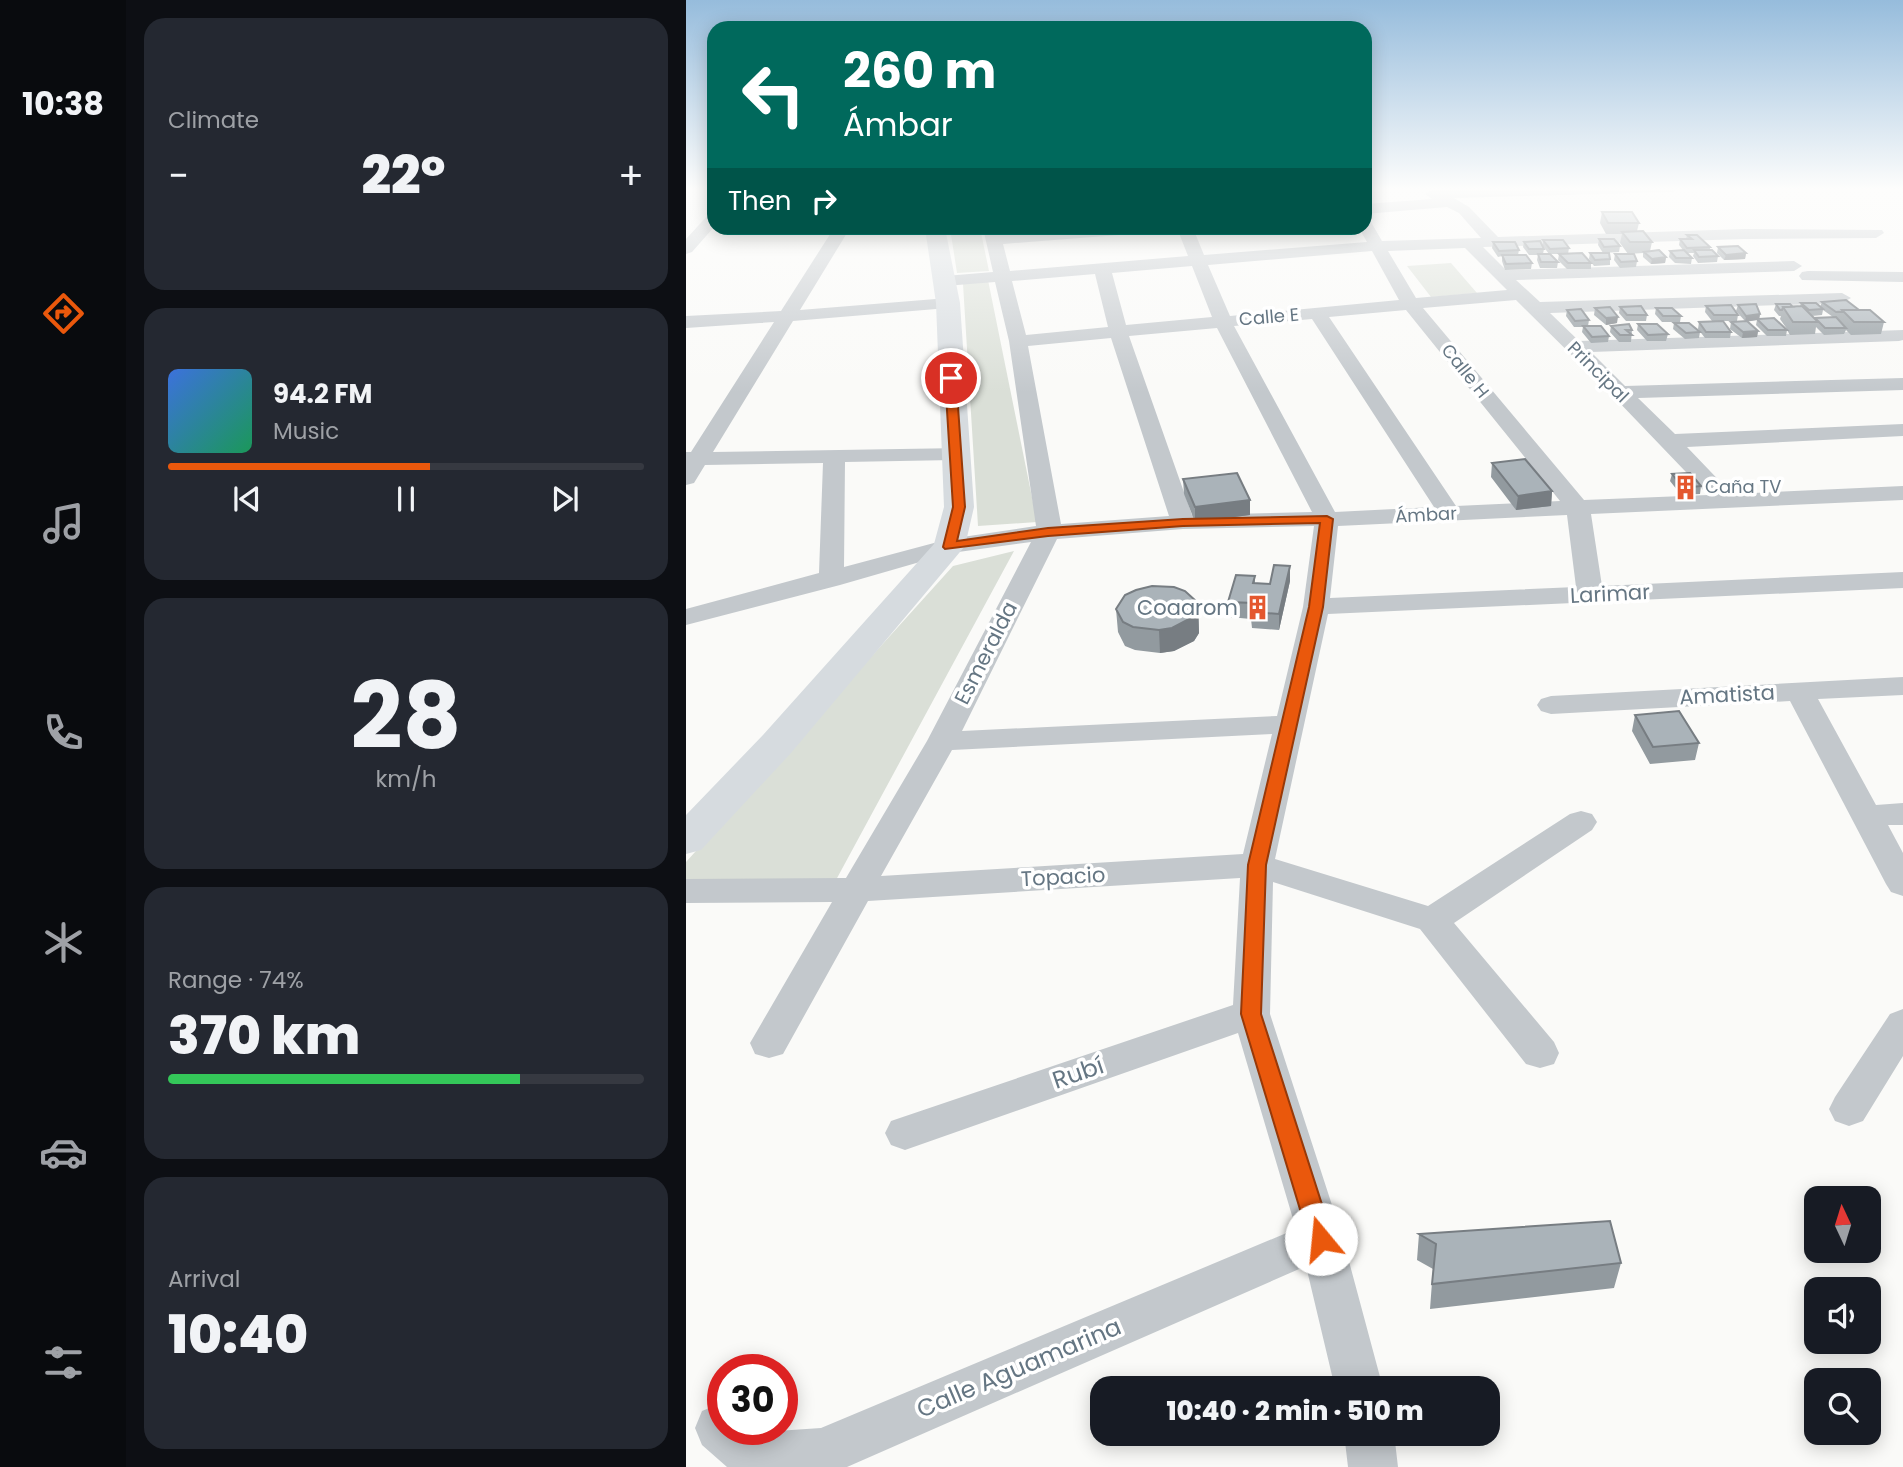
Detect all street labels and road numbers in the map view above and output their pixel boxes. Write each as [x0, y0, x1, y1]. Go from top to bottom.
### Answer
street label: Calle E [1238, 301, 1300, 332]
street label: Principal [1562, 336, 1634, 408]
street label: Calle H [1436, 338, 1495, 403]
street label: Ámbar [1394, 500, 1458, 529]
street label: Larimar [1569, 577, 1651, 610]
street label: Esmeralda [947, 596, 1024, 709]
street label: Amatista [1678, 678, 1775, 711]
street label: Topacio [1020, 860, 1106, 893]
street label: Rubí [1048, 1048, 1108, 1097]
street label: Calle Aguamarina [911, 1310, 1126, 1426]

